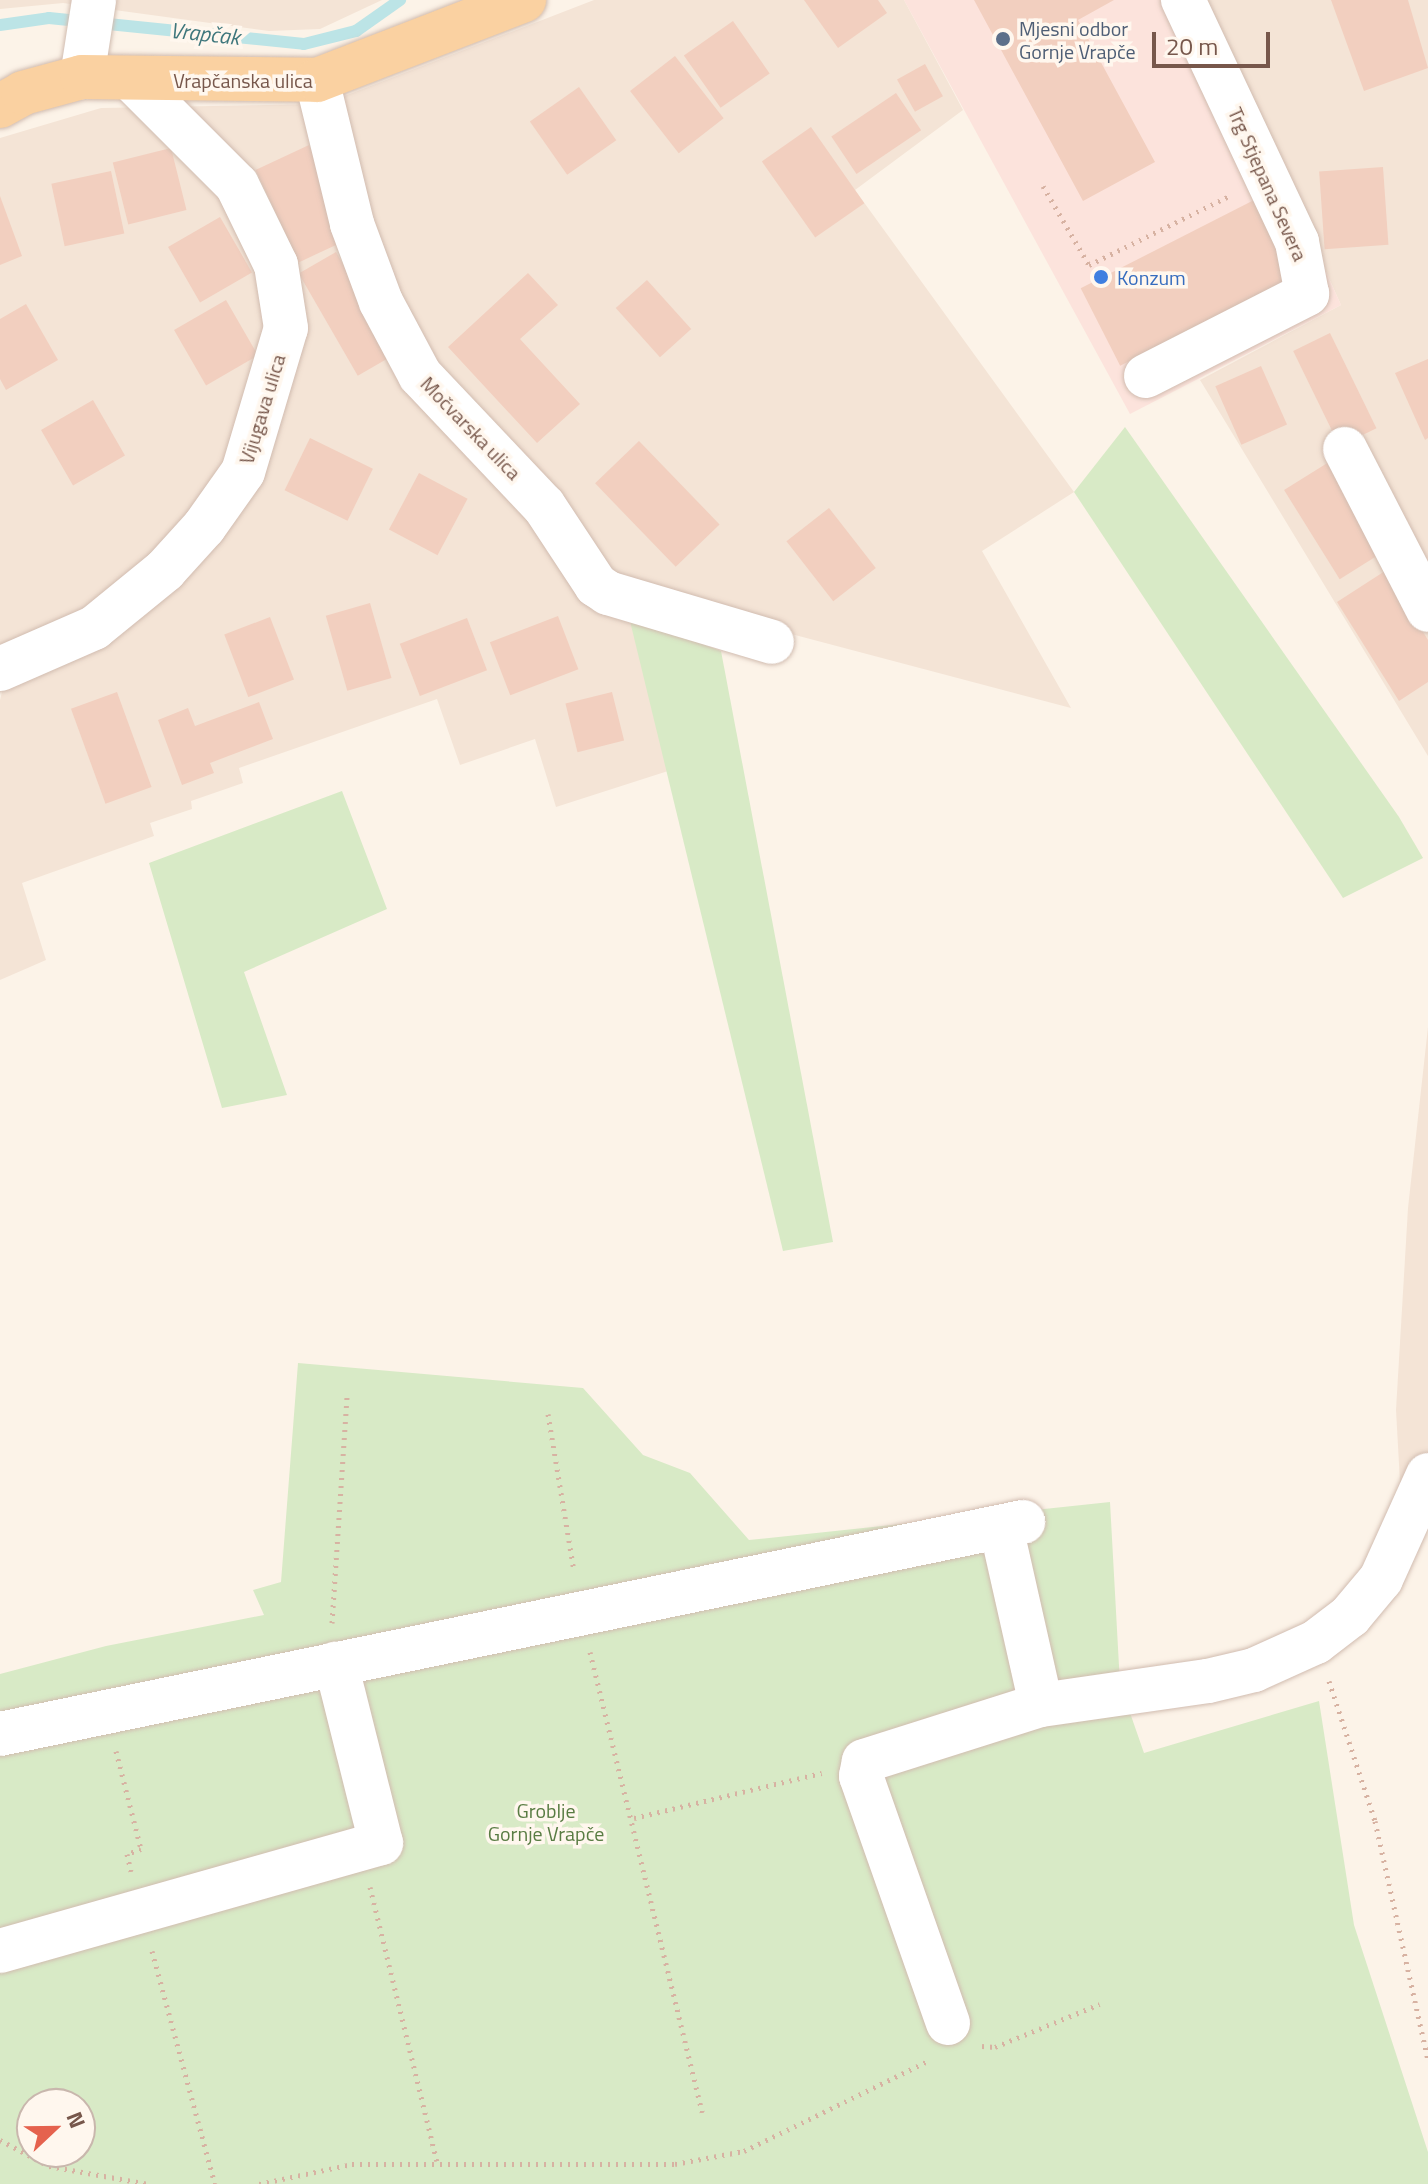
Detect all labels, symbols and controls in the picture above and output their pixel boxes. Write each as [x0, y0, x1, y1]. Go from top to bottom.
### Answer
place label: Mjesni odbor Gornje Vrapče [1019, 16, 1136, 63]
scale bar [1156, 16, 1274, 66]
water label: Vrapčak [169, 17, 241, 51]
text: 20 m [1166, 28, 1218, 64]
marker: Mjesni odbor Gornje Vrapče [994, 30, 1012, 48]
street label: Vrapčanska ulica [173, 68, 313, 92]
street label: Trg Stjepana Severa [1223, 104, 1313, 264]
place label: Konzum [1117, 265, 1186, 289]
marker: Konzum [1092, 268, 1110, 286]
street label: Vijugava ulica [234, 351, 290, 467]
street label: Močvarska ulica [416, 371, 526, 485]
park label: Groblje Gornje Vrapče [488, 1799, 604, 1846]
north arrow [16, 2088, 96, 2168]
text: N [58, 2106, 95, 2133]

